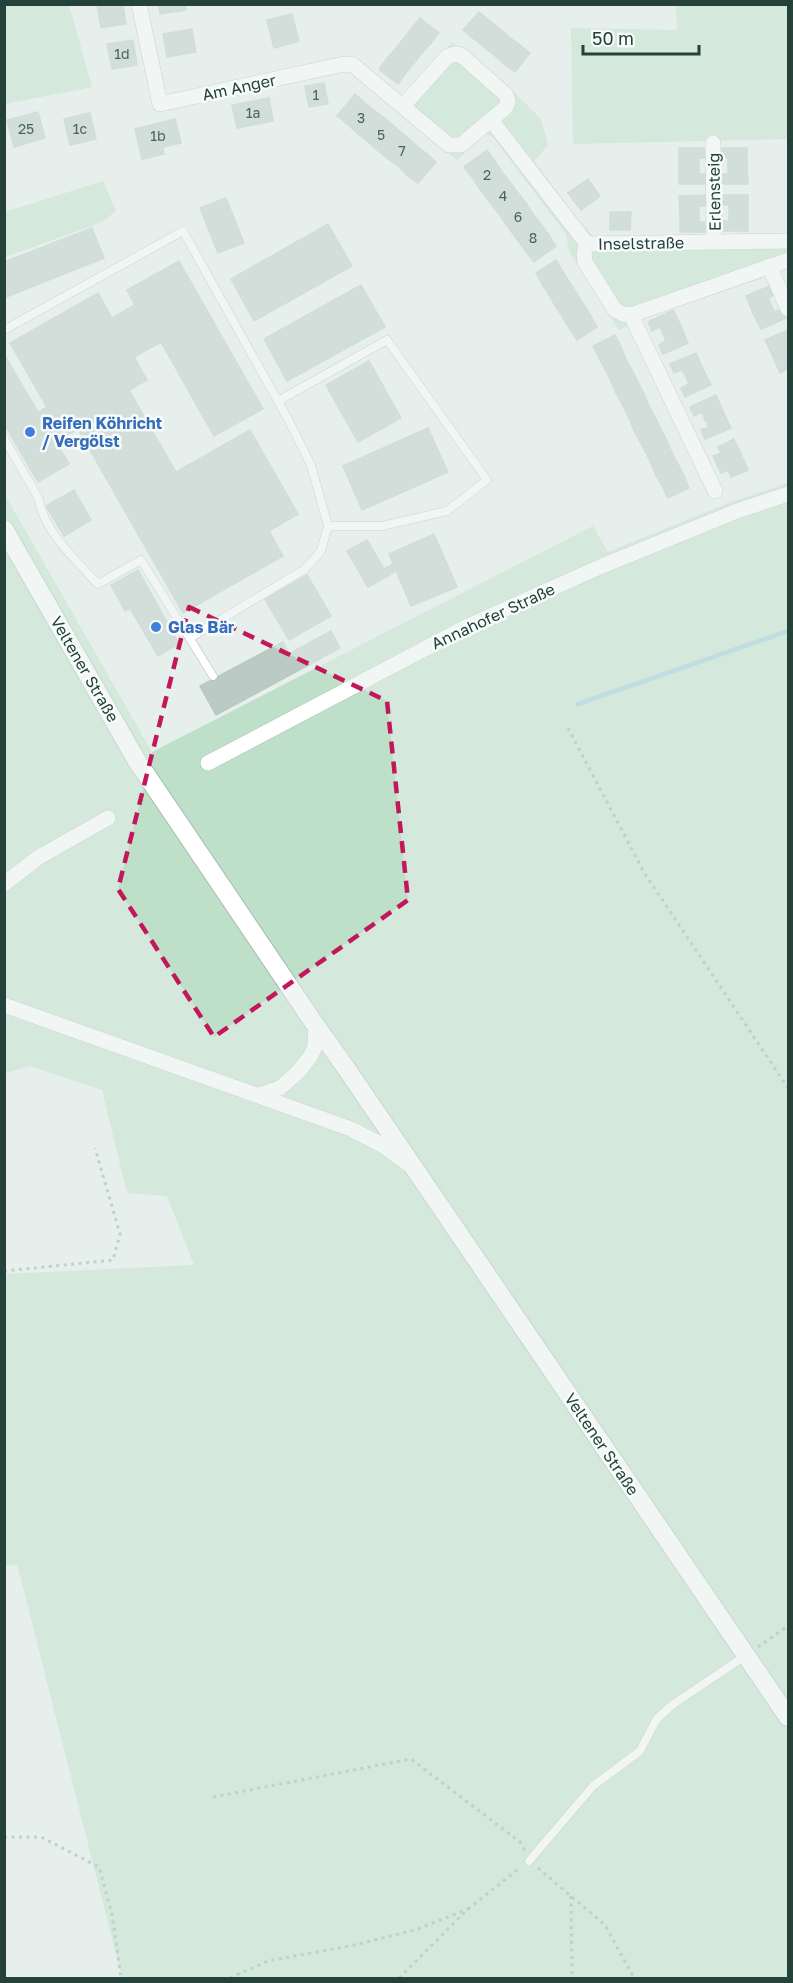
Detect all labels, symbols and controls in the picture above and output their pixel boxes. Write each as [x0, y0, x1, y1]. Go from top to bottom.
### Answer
scale bar [583, 18, 698, 56]
text: 50 m [592, 27, 634, 49]
house number: 1d [114, 45, 130, 62]
street label: Am Anger [200, 69, 278, 105]
house number: 1 [313, 86, 320, 103]
house number: 1a [246, 104, 260, 121]
house number: 3 [357, 109, 365, 126]
house number: 25 [18, 120, 34, 137]
house number: 1c [73, 120, 88, 137]
house number: 5 [377, 126, 385, 143]
house number: 1b [150, 127, 166, 144]
house number: 7 [398, 142, 406, 159]
street label: Erlensteig [703, 153, 725, 231]
house number: 2 [483, 166, 491, 183]
house number: 4 [499, 187, 507, 204]
house number: 6 [514, 208, 522, 225]
house number: 8 [529, 229, 537, 246]
street label: Inselstraße [598, 232, 684, 254]
place label: Reifen Köhricht / Vergölst [42, 413, 162, 451]
marker: Reifen Köhricht / Vergölst [23, 425, 37, 439]
street label: Annahofer Straße [428, 579, 558, 653]
street label: Veltener Straße [47, 613, 123, 725]
place label: Glas Bär [168, 617, 234, 637]
marker: Glas Bär [149, 620, 163, 634]
street label: Veltener Straße [560, 1389, 644, 1499]

